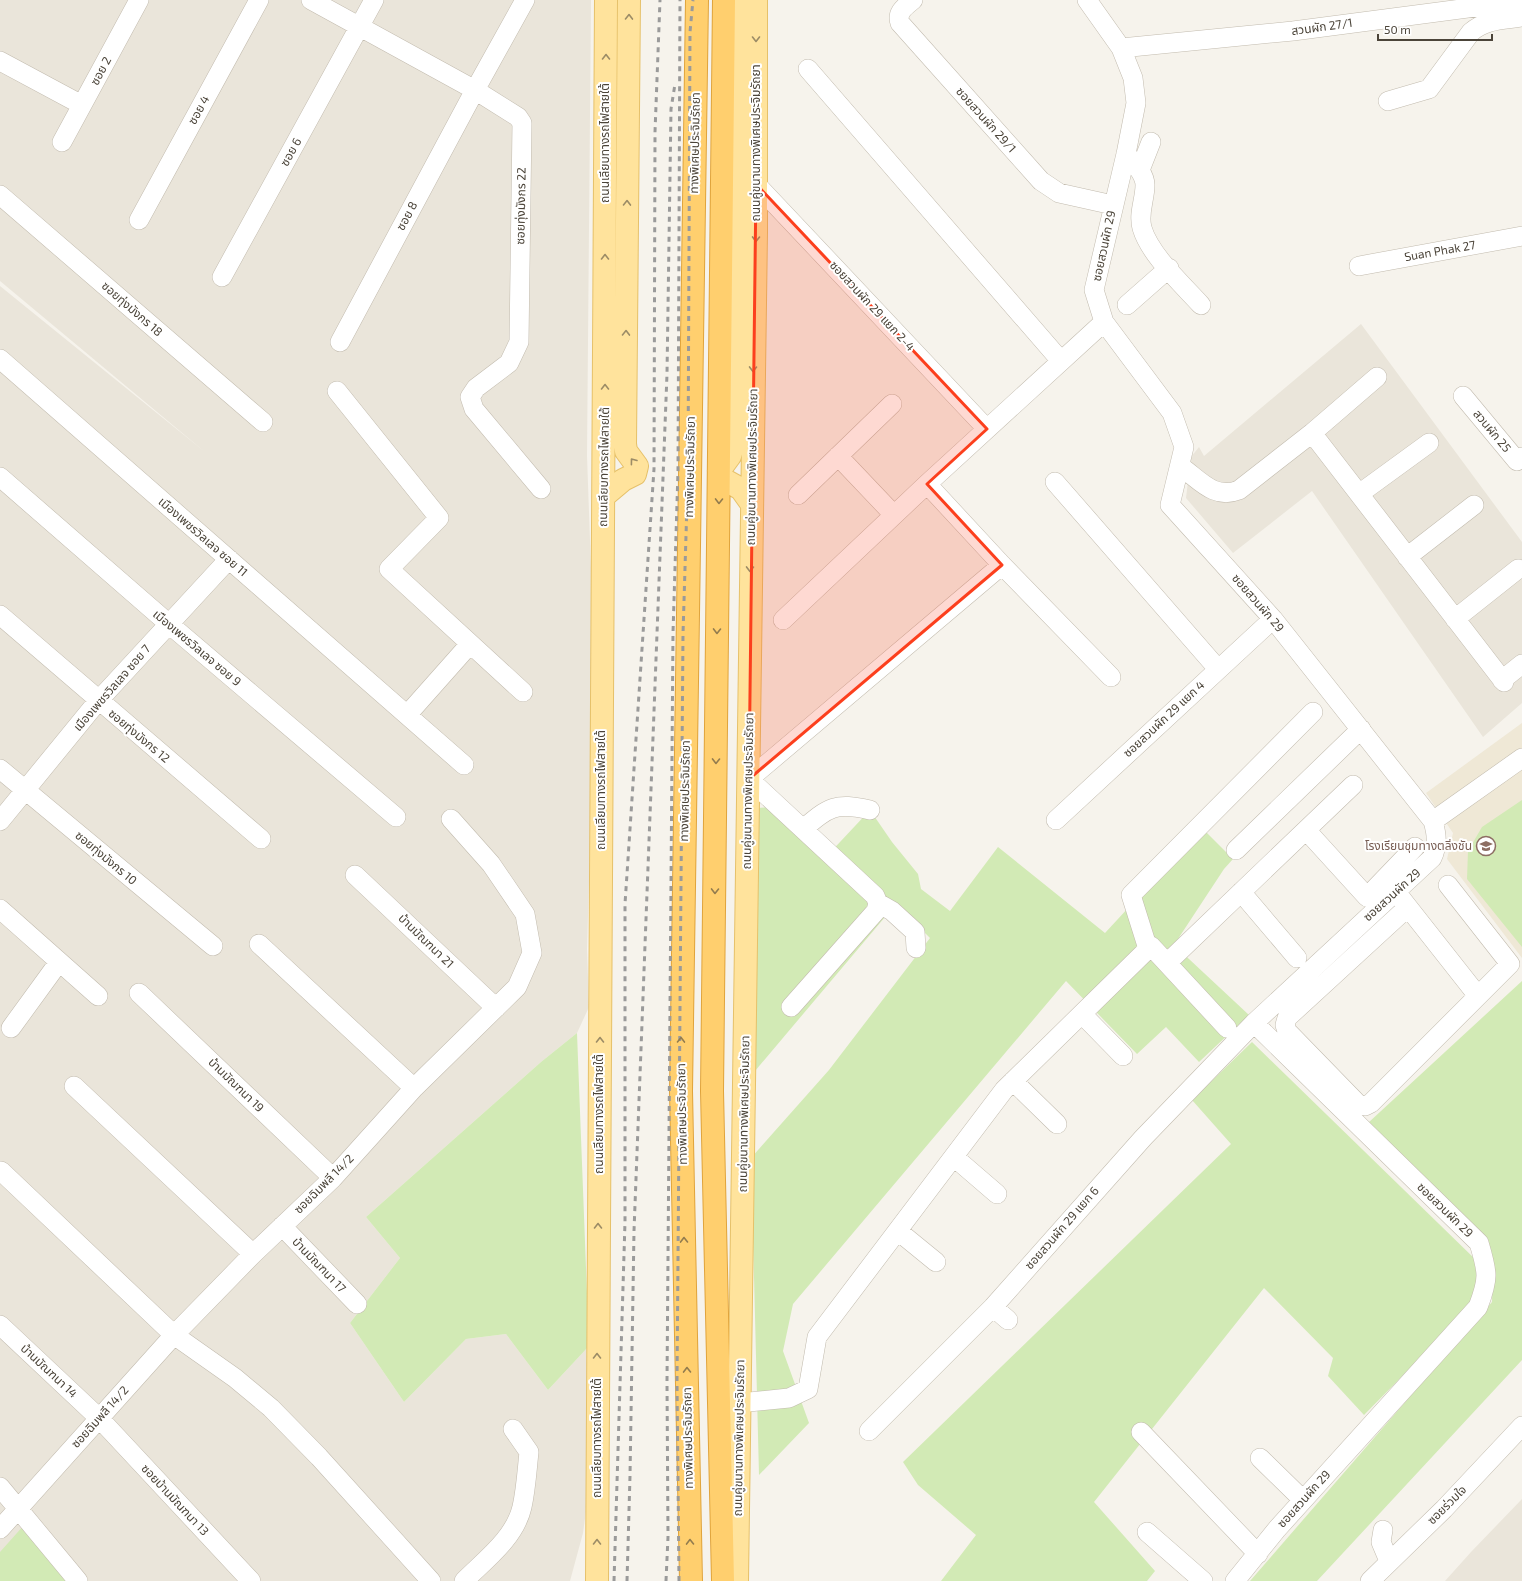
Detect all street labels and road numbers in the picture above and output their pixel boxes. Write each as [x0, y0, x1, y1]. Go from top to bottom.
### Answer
street label: สวนผัก 27/1 [1290, 15, 1353, 37]
street label: ซอย 2 [87, 54, 113, 87]
street label: ถนนคู่ขนานทางพิเศษประจิมรัถยา [748, 64, 763, 222]
street label: ถนนเลียบทางรถไฟสายใต้ [597, 83, 611, 203]
street label: ซอยสวนผัก 29/1 [954, 84, 1020, 155]
street label: ทางพิเศษประจิมรัถยา [686, 92, 702, 194]
street label: ซอย 4 [185, 93, 212, 126]
street label: ซอย 6 [277, 135, 304, 168]
street label: ซอยทุ่งมังกร 22 [512, 167, 529, 245]
street label: ซอย 8 [393, 199, 419, 232]
street label: ซอยสวนผัก 29 [1089, 209, 1117, 282]
street label: Suan Phak 27 [1403, 237, 1477, 263]
street label: ซอยสวนผัก 29 แยก 2-4 [827, 257, 918, 353]
street label: ซอยทุ่งมังกร 18 [99, 278, 166, 339]
street label: ถนนคู่ขนานทางพิเศษประจิมรัถยา [743, 388, 760, 546]
street label: สวนผัก 25 [1471, 406, 1515, 454]
street label: ถนนเลียบทางรถไฟสายใต้ [595, 407, 611, 527]
street label: ทางพิเศษประจิมรัถยา [681, 416, 697, 518]
street label: เมืองเพชรวิลเลจ ซอย 11 [156, 494, 251, 579]
street label: ซอยสวนผัก 29 [1230, 571, 1288, 634]
street label: เมืองเพชรวิลเลจ ซอย 9 [151, 606, 245, 688]
street label: เมืองเพชรวิลเลจ ซอย 7 [70, 641, 153, 733]
street label: ซอยสวนผัก 29 แยก 4 [1120, 677, 1207, 759]
street label: ซอยทุ่งมังกร 12 [106, 706, 173, 766]
street label: ถนนคู่ขนานทางพิเศษประจิมรัถยา [739, 712, 756, 870]
street label: ถนนเลียบทางรถไฟสายใต้ [593, 730, 607, 850]
street label: ทางพิเศษประจิมรัถยา [676, 740, 692, 842]
street label: ซอยทุ่งมังกร 10 [72, 827, 140, 888]
street label: ซอยสวนผัก 29 [1360, 865, 1423, 924]
street label: บ้านมัณฑนา 21 [396, 910, 457, 970]
street label: ถนนคู่ขนานทางพิเศษประจิมรัถยา [735, 1035, 752, 1193]
street label: บ้านมัณฑนา 19 [206, 1054, 267, 1114]
street label: ถนนเลียบทางรถไฟสายใต้ [591, 1054, 605, 1174]
street label: ทางพิเศษประจิมรัถยา [673, 1063, 689, 1165]
street label: ซอยฉิมพลี 14/2 [291, 1150, 356, 1216]
street label: ซอยสวนผัก 29 [1415, 1179, 1477, 1239]
street label: ซอยสวนผัก 29 แยก 6 [1021, 1183, 1101, 1272]
street label: บ้านมัณฑนา 17 [290, 1234, 349, 1295]
street label: บ้านมัณฑนา 14 [18, 1340, 81, 1400]
street label: ถนนคู่ขนานทางพิเศษประจิมรัถยา [730, 1359, 747, 1517]
street label: ถนนเลียบทางรถไฟสายใต้ [589, 1378, 603, 1498]
street label: ซอยฉิมพลี 14/2 [68, 1382, 131, 1450]
street label: ทางพิเศษประจิมรัถยา [679, 1387, 695, 1489]
street label: ซอยบ้านมัณฑนา 13 [139, 1461, 212, 1538]
street label: ซอยสวนผัก 29 [1274, 1467, 1333, 1530]
street label: ซอยร่วมใจ [1424, 1482, 1469, 1527]

